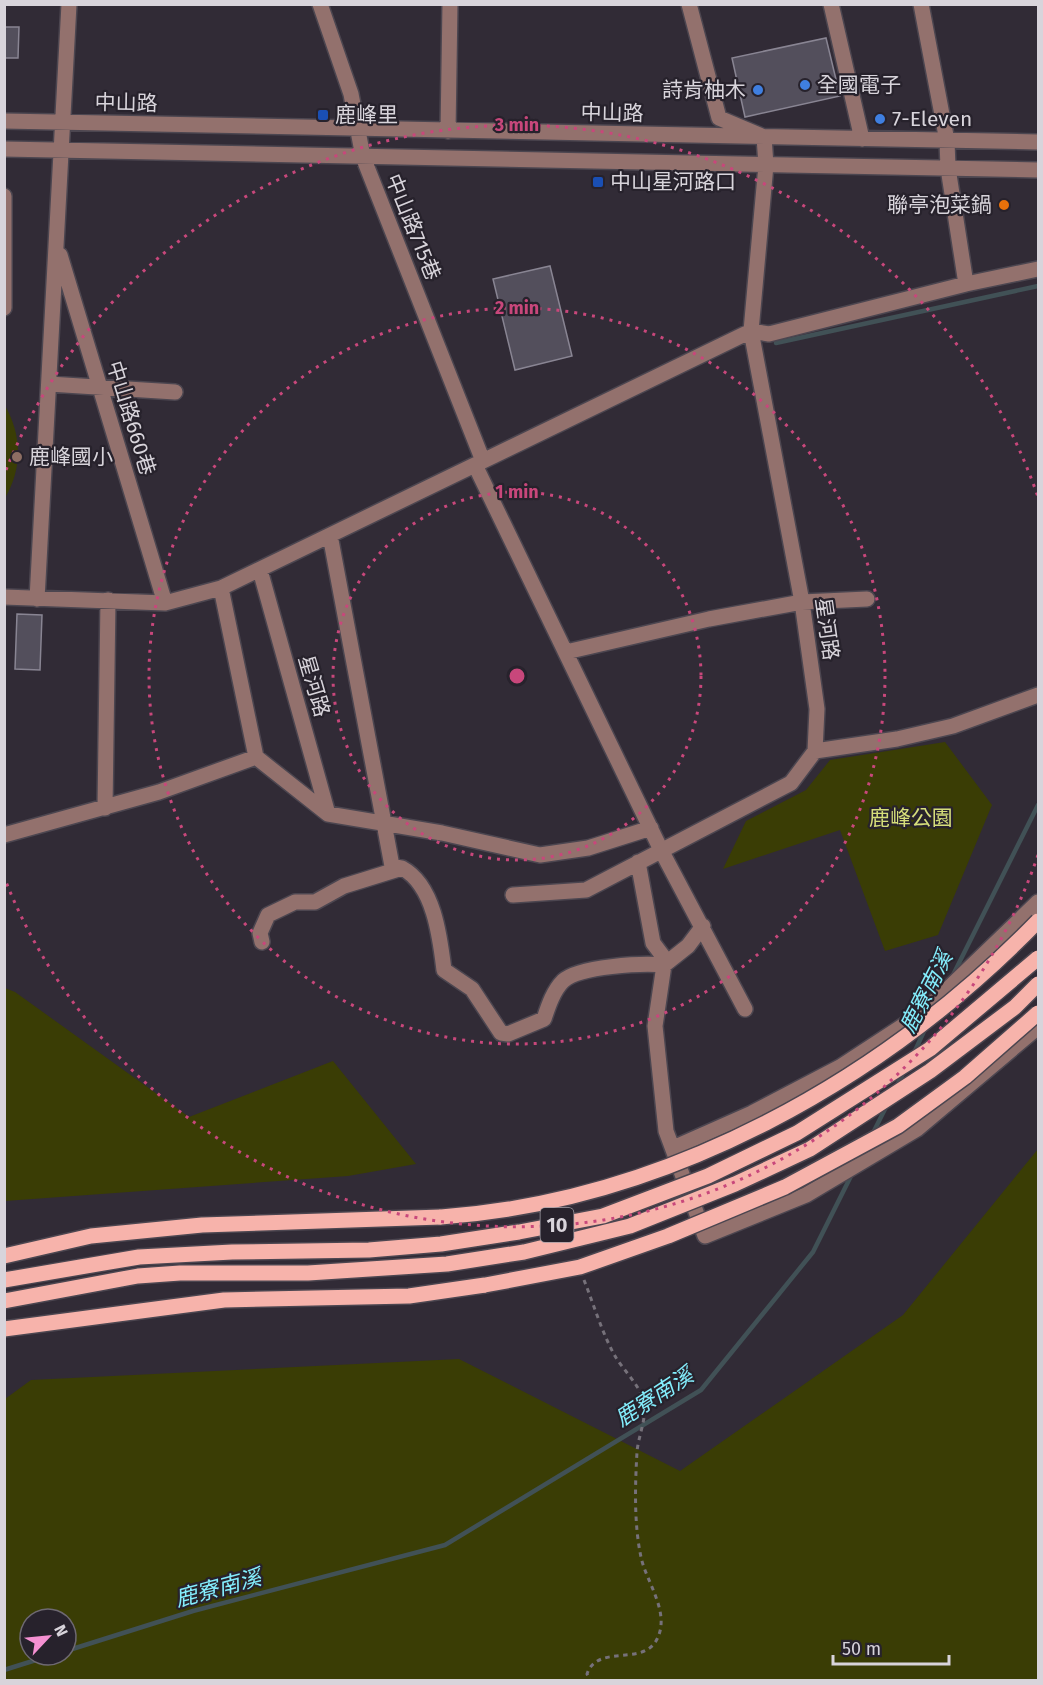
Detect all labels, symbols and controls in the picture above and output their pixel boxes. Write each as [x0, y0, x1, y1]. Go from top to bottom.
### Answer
place label: 全國電子 [817, 72, 901, 98]
place label: 詩肯柚木 [662, 77, 746, 103]
marker: 全國電子 [798, 78, 812, 92]
marker: 詩肯柚木 [751, 83, 765, 97]
street label: 中山路 [94, 89, 158, 117]
street label: 中山路 [580, 99, 644, 127]
place label: 鹿峰里 [335, 102, 398, 128]
place label: 7-Eleven [892, 106, 972, 132]
marker: 鹿峰里 [316, 108, 330, 122]
marker: 7-Eleven [873, 112, 887, 126]
text: 3 min [494, 114, 539, 136]
place label: 中山星河路口 [610, 169, 736, 195]
street label: 中山路715巷 [380, 170, 446, 284]
marker: 中山星河路口 [591, 175, 605, 189]
place label: 聯亭泡菜鍋 [887, 192, 992, 218]
marker: 聯亭泡菜鍋 [997, 198, 1011, 212]
text: 2 min [495, 297, 539, 319]
street label: 中山路660巷 [101, 358, 161, 478]
place label: 鹿峰國小 [29, 444, 113, 470]
marker: 鹿峰國小 [10, 450, 24, 464]
text: 1 min [495, 481, 539, 503]
street label: 星河路 [810, 596, 844, 662]
street label: 星河路 [293, 652, 335, 720]
centre of rings [507, 666, 527, 686]
park label: 鹿峰公園 [869, 805, 953, 831]
water label: 鹿寮南溪 [894, 944, 959, 1037]
road number: 10 [540, 1208, 574, 1242]
water label: 鹿寮南溪 [610, 1360, 701, 1432]
water label: 鹿寮南溪 [172, 1563, 267, 1612]
north arrow [18, 1607, 78, 1667]
text: N [50, 1622, 72, 1640]
scale bar [833, 1628, 948, 1666]
text: 50 m [842, 1638, 881, 1660]

